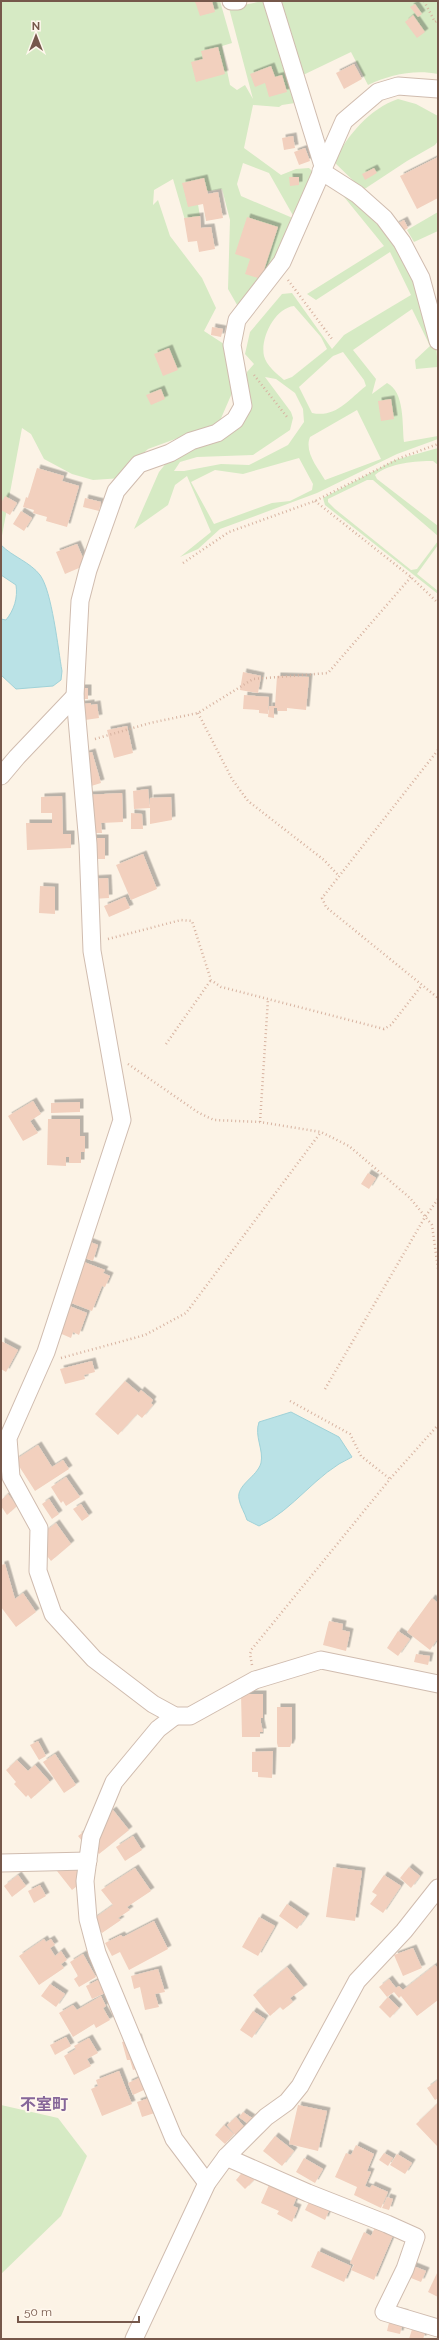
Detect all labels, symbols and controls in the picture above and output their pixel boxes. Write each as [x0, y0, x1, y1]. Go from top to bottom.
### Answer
north arrow [16, 16, 56, 56]
text: N [32, 20, 40, 33]
district label: 不室町 [20, 2095, 68, 2114]
scale bar [18, 2298, 139, 2324]
text: 50 m [24, 2305, 52, 2319]

